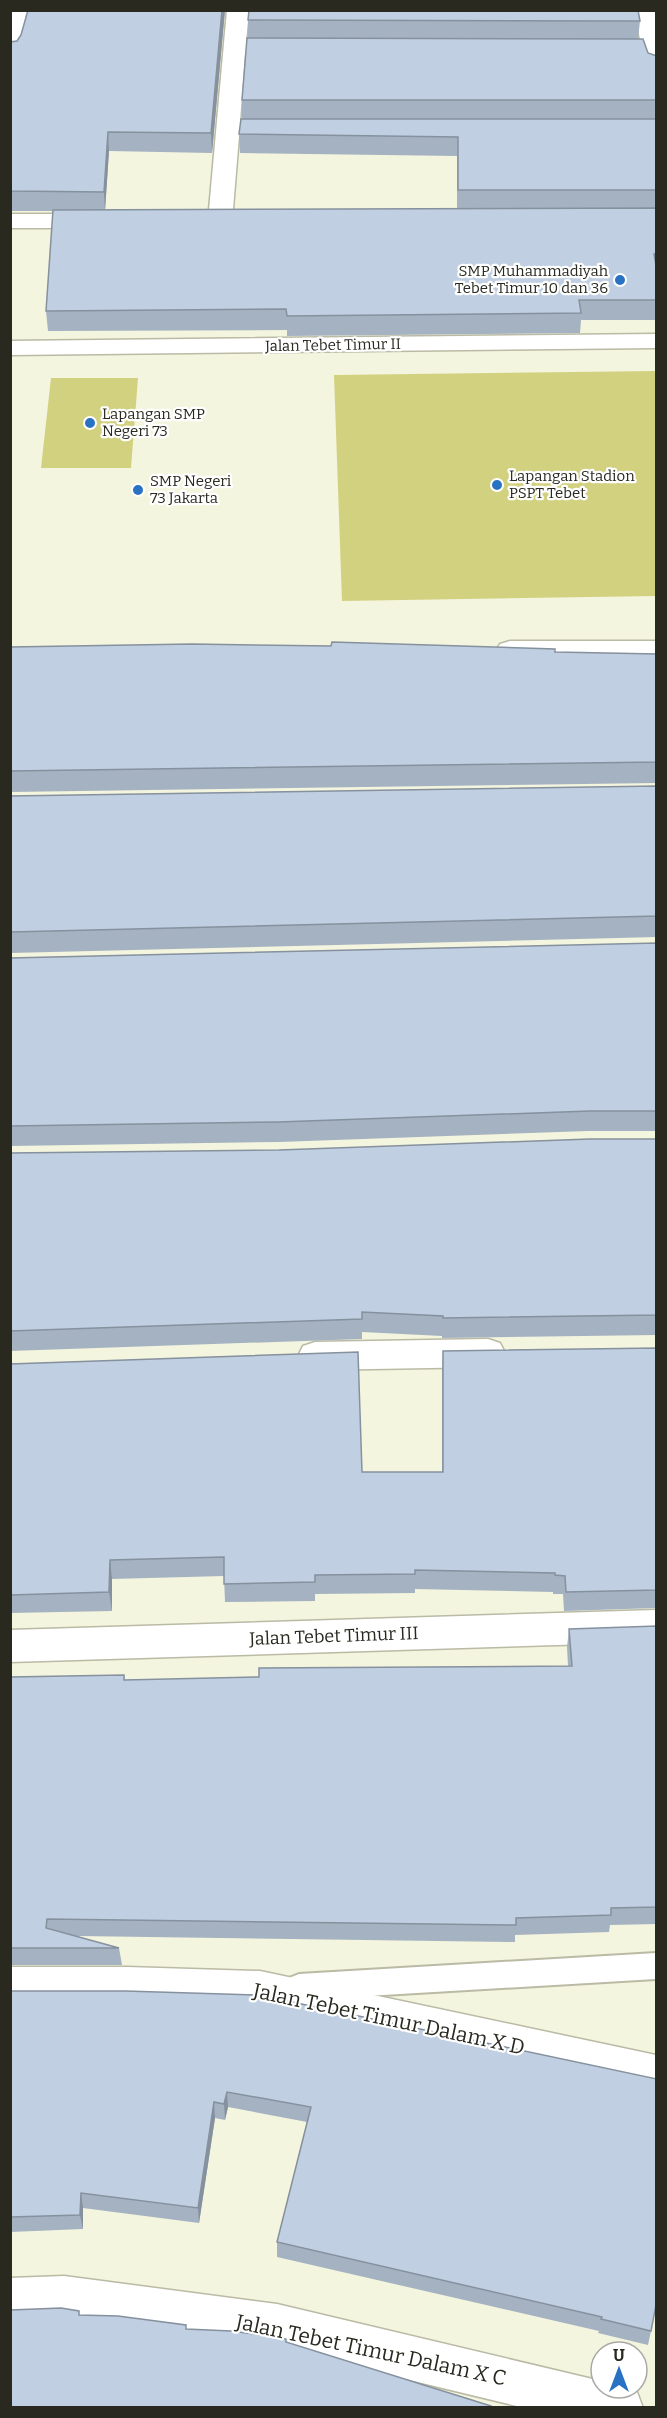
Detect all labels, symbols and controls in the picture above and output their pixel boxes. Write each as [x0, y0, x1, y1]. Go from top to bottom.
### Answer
place label: SMP Muhammadiyah Tebet Timur 10 dan 36 [455, 262, 609, 297]
marker: SMP Muhammadiyah Tebet Timur 10 dan 36 [613, 273, 627, 287]
street label: Jalan Tebet Timur II [264, 335, 401, 355]
place label: Lapangan SMP Negeri 73 [102, 405, 205, 440]
marker: Lapangan SMP Negeri 73 [83, 416, 97, 430]
place label: Lapangan Stadion PSPT Tebet [509, 467, 635, 502]
place label: SMP Negeri 73 Jakarta [150, 472, 232, 507]
marker: Lapangan Stadion PSPT Tebet [490, 478, 504, 492]
marker: SMP Negeri 73 Jakarta [131, 483, 145, 497]
street label: Jalan Tebet Timur III [248, 1622, 419, 1650]
street label: Jalan Tebet Timur Dalam X D [250, 1977, 527, 2061]
street label: Jalan Tebet Timur Dalam X C [233, 2308, 508, 2391]
north arrow [589, 2340, 649, 2400]
text: U [613, 2346, 625, 2365]

